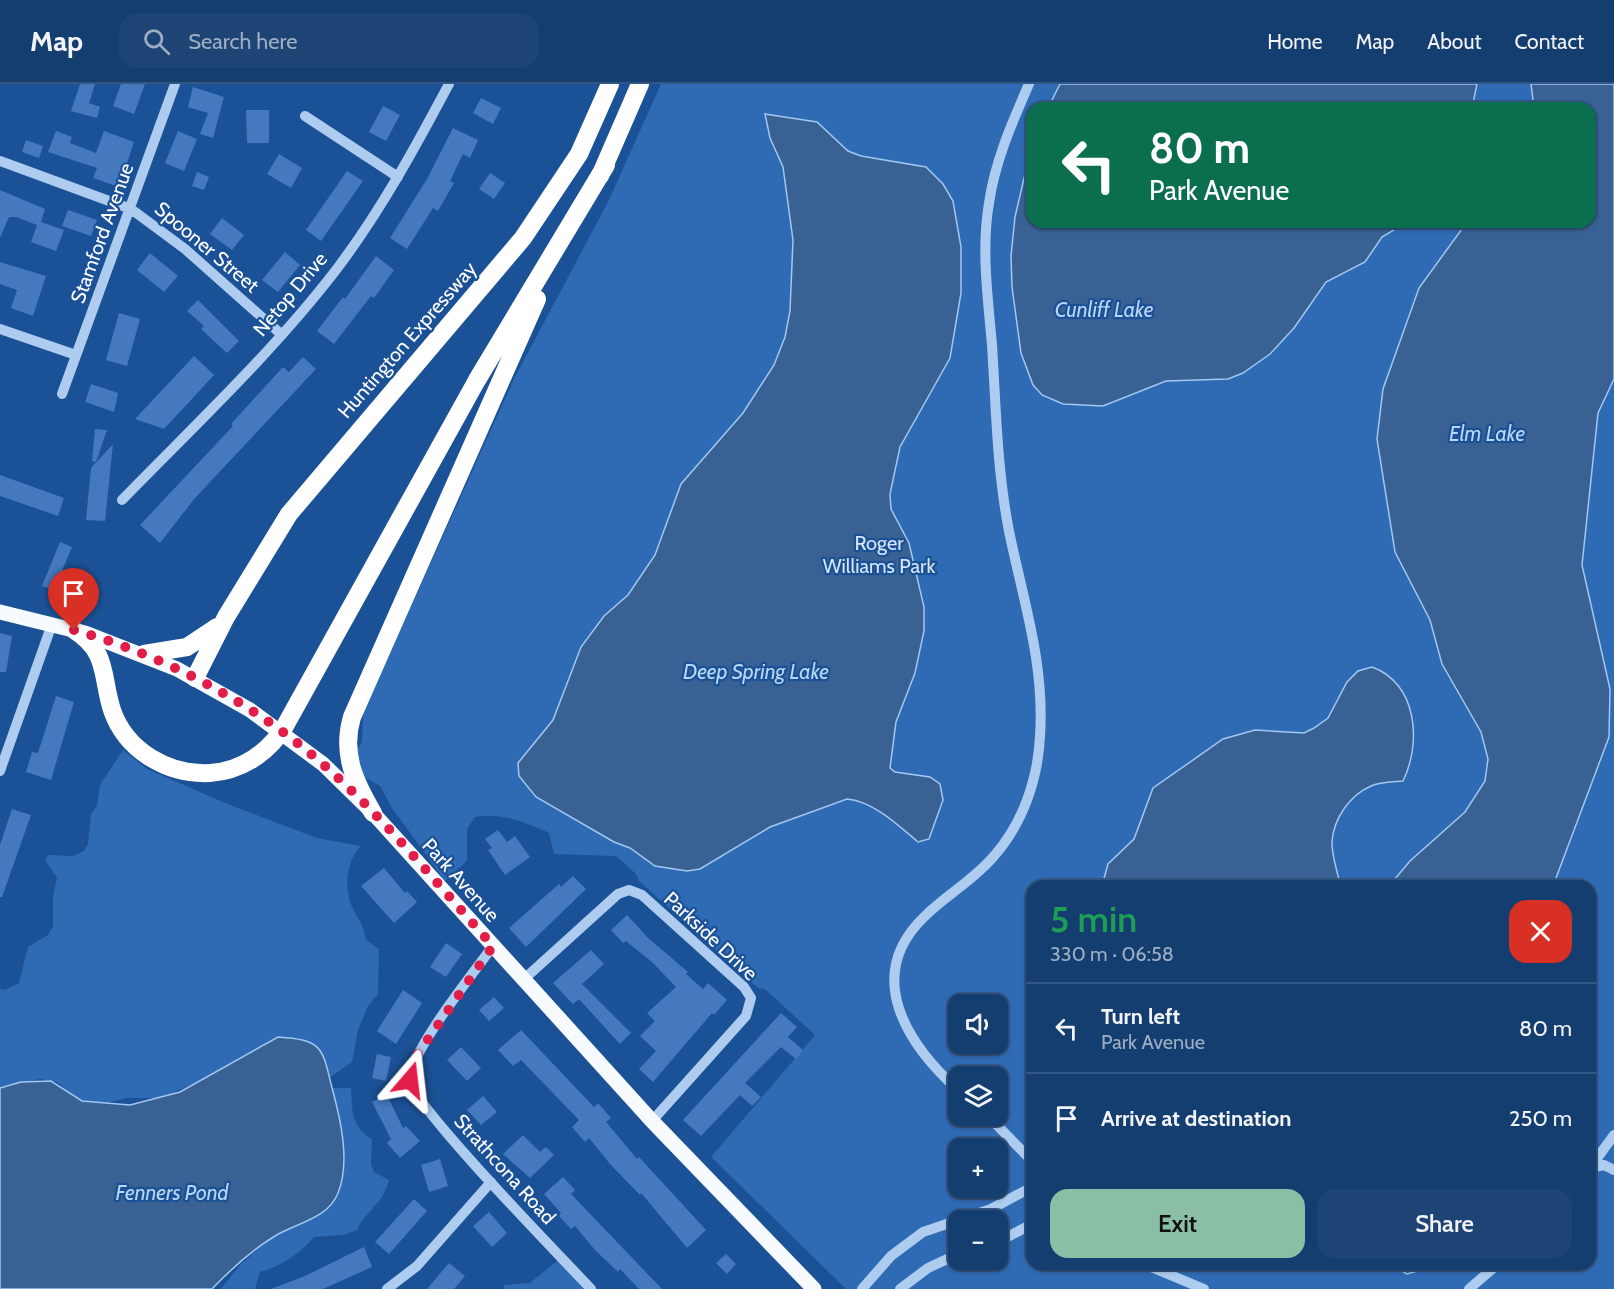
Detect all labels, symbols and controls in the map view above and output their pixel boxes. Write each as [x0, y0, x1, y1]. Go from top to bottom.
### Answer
search box [119, 14, 539, 68]
text: Map [30, 24, 83, 58]
icon: search [140, 25, 173, 58]
text: Search here [188, 28, 297, 55]
text: Home [1267, 29, 1323, 54]
text: Map [1356, 29, 1394, 54]
text: About [1427, 29, 1481, 54]
text: Contact [1514, 29, 1584, 54]
text: 80 m [1149, 122, 1250, 174]
icon: left [1050, 126, 1128, 204]
street label: Stamford Avenue [65, 160, 139, 306]
text: Park Avenue [1149, 174, 1289, 207]
street label: Spooner Street [150, 197, 264, 298]
street label: Netop Drive [248, 247, 332, 341]
street label: Huntington Expressway [333, 257, 481, 423]
water label: Cunliff Lake [1055, 297, 1154, 322]
water label: Elm Lake [1449, 421, 1525, 446]
park label: Roger Williams Park [823, 531, 935, 578]
pin [48, 568, 99, 630]
icon: arrive [57, 577, 90, 610]
water label: Deep Spring Lake [683, 659, 829, 684]
street label: Park Avenue [417, 833, 505, 927]
street label: Parkside Drive [659, 887, 763, 985]
text: 5 min [1050, 897, 1137, 941]
button: close [1509, 900, 1572, 963]
text: 330 m · 06:58 [1050, 942, 1174, 966]
map controls [948, 994, 1008, 1270]
button: sound [948, 994, 1008, 1054]
text: Turn left [1101, 1003, 1180, 1030]
icon: left [1050, 1012, 1083, 1045]
text: 80 m [1519, 1015, 1572, 1042]
text: Park Avenue [1101, 1030, 1205, 1054]
position arrow [378, 1048, 442, 1112]
button: layers [948, 1066, 1008, 1126]
icon: arrive [1050, 1102, 1083, 1135]
text: Arrive at destination [1101, 1105, 1291, 1132]
text: 250 m [1509, 1105, 1572, 1132]
street label: Strathcona Road [449, 1109, 561, 1229]
button: + [948, 1138, 1008, 1198]
water label: Fenners Pond [115, 1180, 230, 1205]
button: Exit [1050, 1189, 1305, 1258]
button: Share [1317, 1189, 1572, 1258]
button: − [948, 1210, 1008, 1270]

